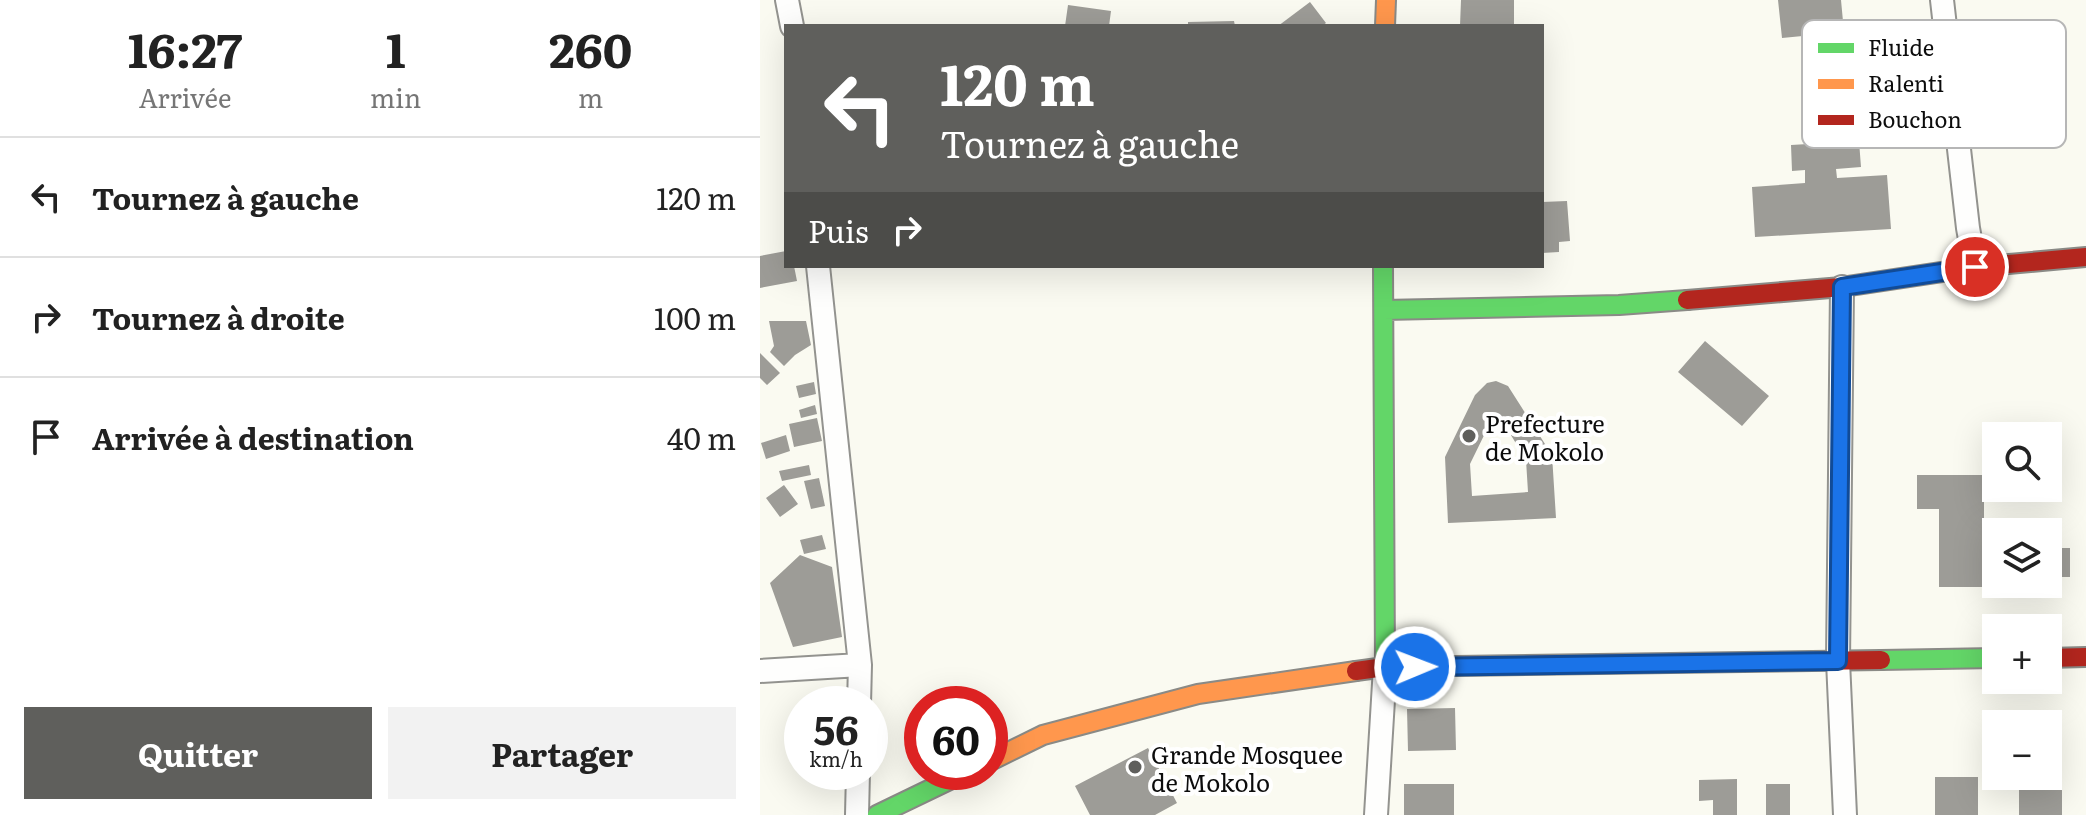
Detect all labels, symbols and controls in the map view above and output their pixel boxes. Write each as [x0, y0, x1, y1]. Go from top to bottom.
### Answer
text: 16:27 [128, 12, 242, 83]
text: 1 [386, 12, 406, 83]
text: 260 [549, 12, 632, 83]
legend [1802, 20, 2066, 148]
text: Fluide [1868, 30, 1934, 63]
text: 120 m [940, 40, 1095, 123]
icon: left [808, 56, 912, 160]
text: Ralenti [1868, 66, 1944, 99]
text: Arrivée [139, 77, 231, 116]
text: min [370, 77, 421, 116]
text: m [578, 77, 603, 116]
text: Bouchon [1868, 102, 1962, 135]
text: Tournez à gauche [940, 116, 1239, 169]
icon: left [24, 175, 68, 219]
text: Tournez à gauche [92, 175, 359, 219]
text: 120 m [656, 175, 736, 219]
text: Puis [808, 208, 869, 252]
icon: right [885, 208, 929, 252]
pin [1941, 233, 2009, 301]
icon: arrive [1953, 245, 1997, 289]
icon: right [24, 295, 68, 339]
text: Tournez à droite [92, 295, 345, 339]
text: 100 m [654, 295, 736, 339]
place label: Prefecture de Mokolo [1485, 405, 1605, 468]
icon: arrive [24, 415, 68, 459]
text: Arrivée à destination [92, 415, 414, 459]
text: 40 m [667, 415, 736, 459]
map controls [1982, 422, 2062, 790]
button: search [1982, 422, 2062, 502]
marker: Prefecture de Mokolo [1460, 427, 1478, 445]
button: layers [1982, 518, 2062, 598]
button: + [1982, 614, 2062, 694]
position arrow [1373, 625, 1457, 709]
speed limit sign: 60 [904, 686, 1008, 790]
text: 56 [813, 698, 859, 757]
button: Quitter [24, 707, 372, 799]
button: Partager [388, 707, 736, 799]
button: − [1982, 710, 2062, 790]
place label: Grande Mosquee de Mokolo [1151, 736, 1343, 799]
text: km/h [809, 743, 863, 773]
marker: Grande Mosquee de Mokolo [1126, 758, 1144, 776]

